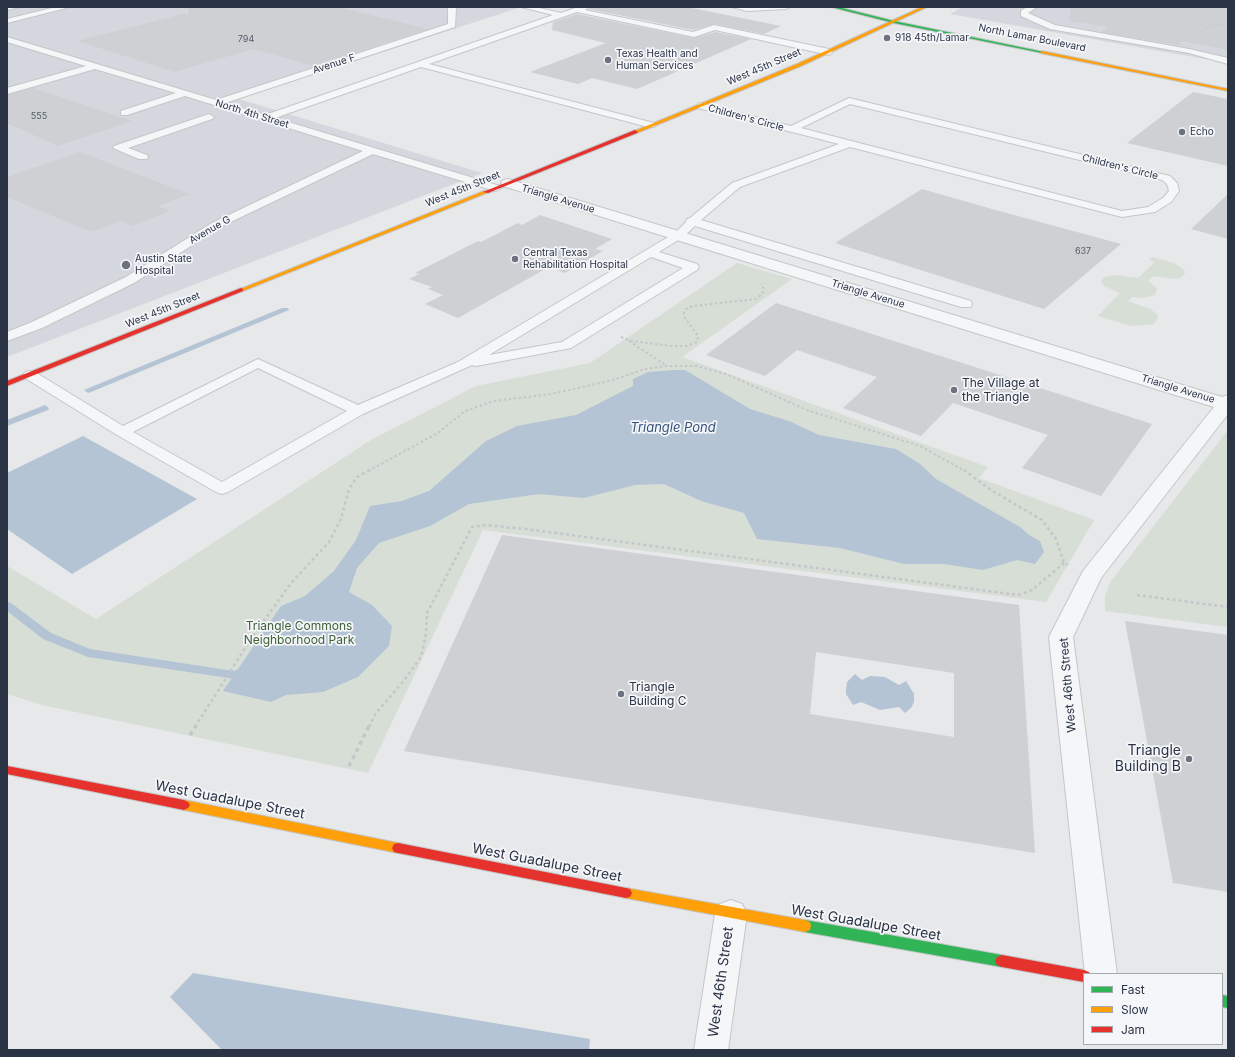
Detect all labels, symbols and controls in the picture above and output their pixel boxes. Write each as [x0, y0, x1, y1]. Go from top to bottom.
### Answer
street label: North Lamar Boulevard [977, 22, 1087, 54]
place label: 918 45th/Lamar [895, 32, 969, 44]
marker: 918 45th/Lamar [882, 33, 892, 43]
house number: 794 [238, 34, 254, 44]
street label: West 45th Street [725, 46, 803, 88]
place label: Texas Health and Human Services [616, 48, 698, 72]
street label: Avenue F [311, 52, 357, 76]
marker: Texas Health and Human Services [603, 55, 613, 65]
street label: North 4th Street [214, 97, 290, 131]
street label: Children's Circle [707, 102, 785, 134]
house number: 555 [31, 111, 47, 121]
place label: Echo [1190, 126, 1214, 138]
marker: Echo [1177, 127, 1187, 137]
street label: Children's Circle [1081, 152, 1159, 182]
street label: West 45th Street [424, 169, 502, 209]
street label: Triangle Avenue [520, 182, 596, 216]
street label: Avenue G [187, 213, 233, 247]
house number: 637 [1075, 246, 1091, 256]
place label: Central Texas Rehabilitation Hospital [523, 247, 628, 270]
place label: Austin State Hospital [135, 253, 192, 276]
marker: Central Texas Rehabilitation Hospital [510, 254, 520, 264]
marker: Austin State Hospital [120, 259, 132, 271]
street label: Triangle Avenue [830, 277, 906, 311]
street label: West 45th Street [124, 290, 202, 330]
street label: Triangle Avenue [1140, 372, 1216, 406]
place label: The Village at the Triangle [962, 376, 1039, 404]
marker: The Village at the Triangle [949, 385, 959, 395]
water label: Triangle Pond [630, 420, 716, 436]
park label: Triangle Commons Neighborhood Park [244, 619, 354, 647]
street label: West 46th Street [1057, 637, 1079, 733]
place label: Triangle Building C [629, 680, 687, 708]
marker: Triangle Building C [616, 689, 626, 699]
place label: Triangle Building B [1115, 743, 1181, 776]
marker: Triangle Building B [1184, 754, 1194, 764]
street label: West Guadalupe Street [154, 777, 306, 823]
street label: West Guadalupe Street [471, 840, 623, 886]
street label: West Guadalupe Street [790, 902, 942, 944]
street label: West 46th Street [705, 926, 737, 1038]
legend [1083, 973, 1223, 1045]
text: Fast [1121, 982, 1145, 997]
text: Slow [1121, 1002, 1148, 1017]
text: Jam [1121, 1022, 1145, 1037]

